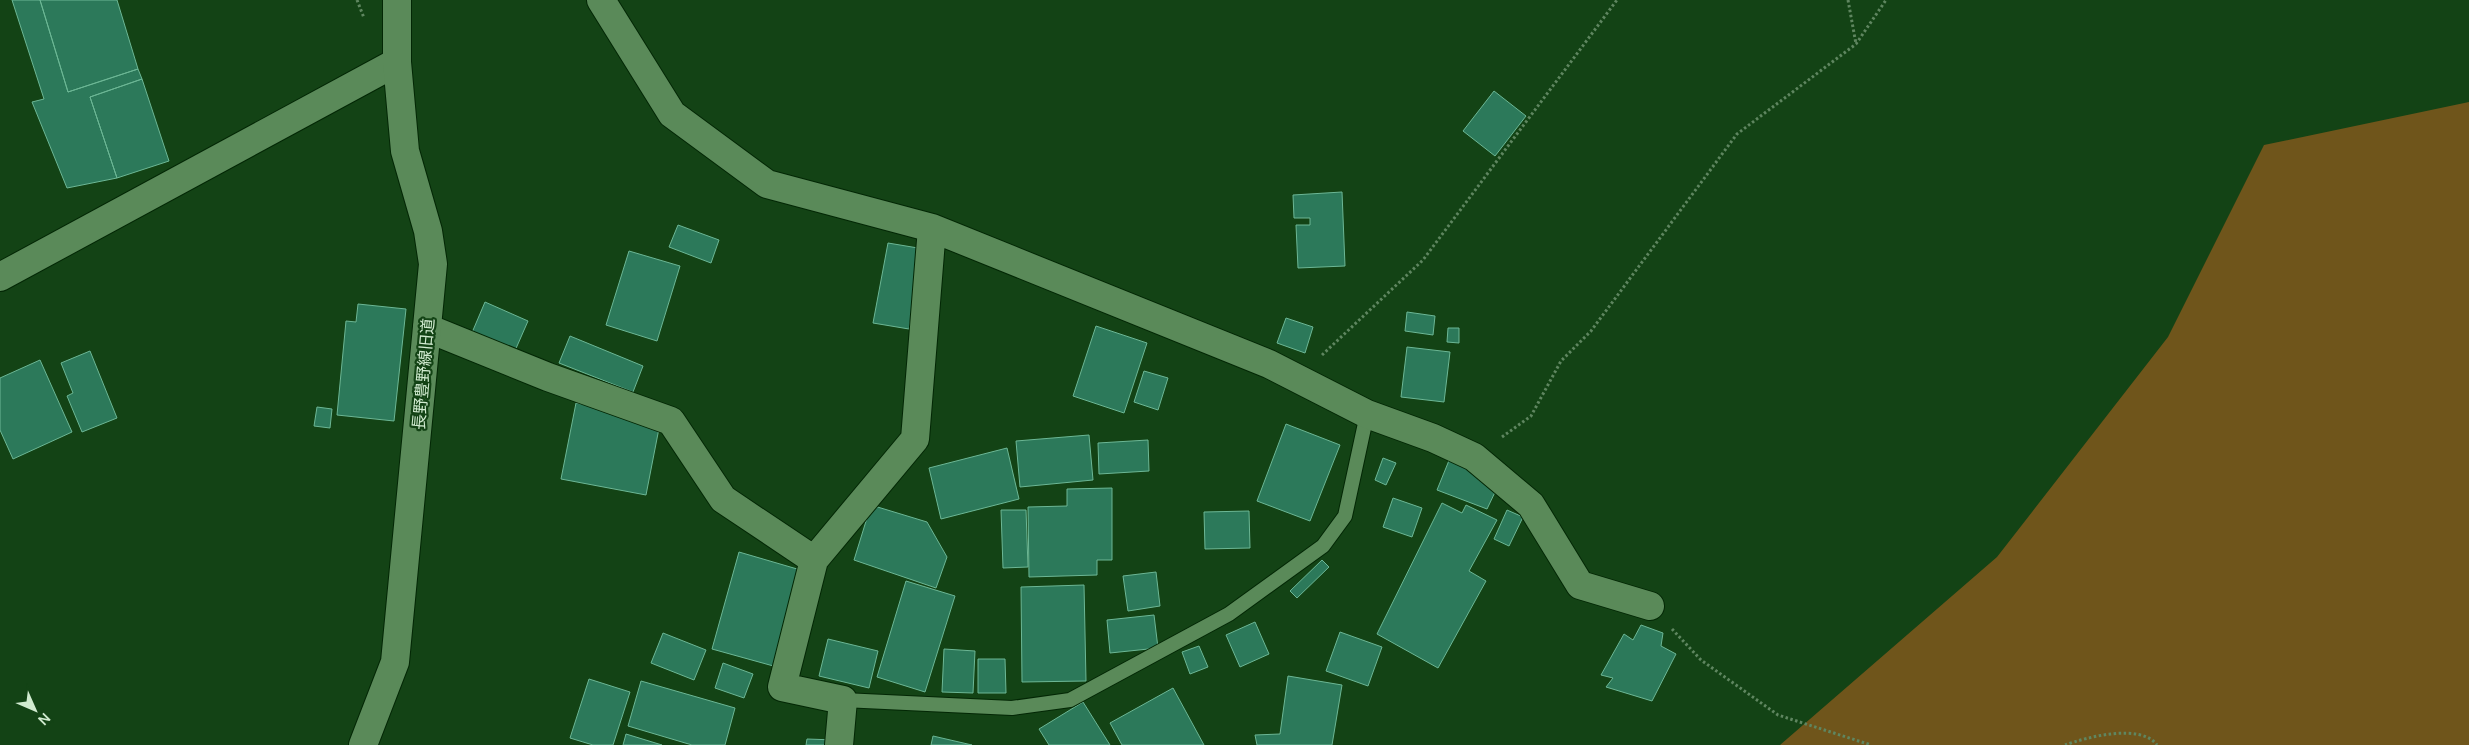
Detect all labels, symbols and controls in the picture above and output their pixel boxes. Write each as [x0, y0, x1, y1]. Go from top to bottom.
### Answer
street label: 長野豊野線旧道 [407, 317, 439, 431]
north arrow [10, 685, 60, 735]
text: N [34, 709, 55, 730]

